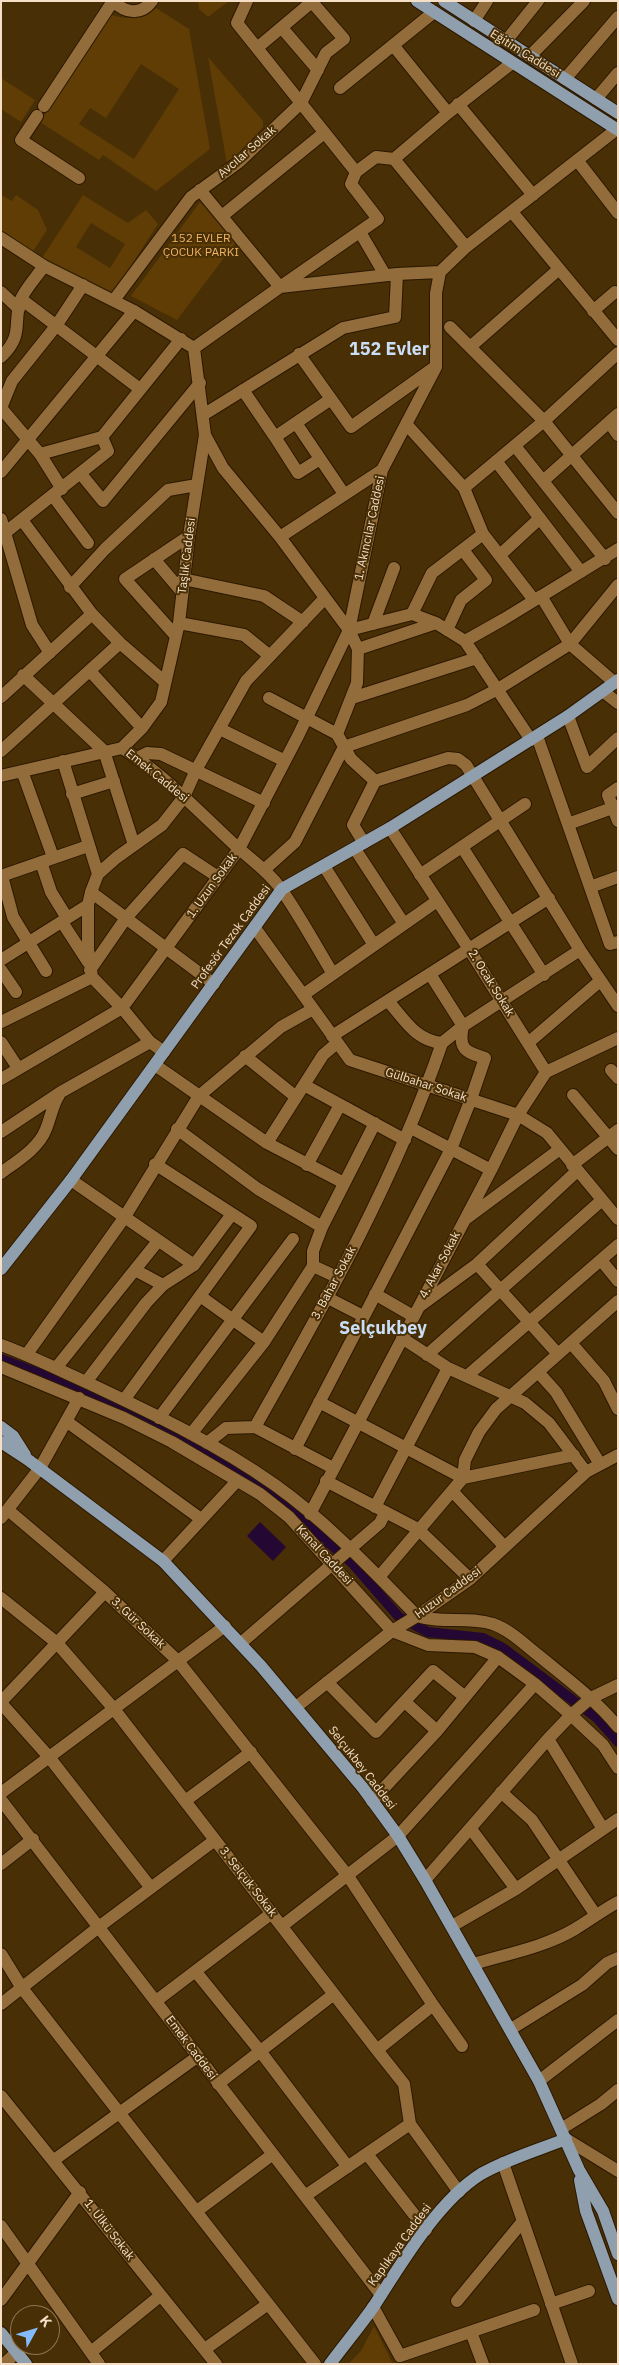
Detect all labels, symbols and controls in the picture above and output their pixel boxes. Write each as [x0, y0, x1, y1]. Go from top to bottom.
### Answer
street label: Eğitim Caddesi [487, 27, 563, 81]
street label: Avcılar Sokak [215, 123, 279, 181]
park label: 152 EVLER ÇOCUK PARKI [163, 232, 239, 260]
district label: 152 Evler [349, 339, 429, 361]
street label: 1. Akıncılar Caddesi [352, 475, 388, 581]
street label: Taşlık Caddesi [175, 517, 199, 595]
street label: Emek Caddesi [123, 746, 191, 806]
street label: 1. Uzun Sokak [184, 851, 240, 921]
street label: Profesör Tezok Caddesi [188, 882, 274, 992]
street label: 2. Ocak Sokak [465, 947, 517, 1019]
street label: Gülbahar Sokak [383, 1065, 469, 1105]
street label: 4. Akar Sokak [416, 1229, 464, 1301]
street label: 3. Bahar Sokak [309, 1244, 359, 1322]
district label: Selçukbey [339, 1318, 427, 1340]
street label: Kanal Caddesi [293, 1522, 355, 1588]
street label: Huzur Caddesi [412, 1564, 484, 1622]
street label: 3. Gür Sokak [108, 1594, 168, 1652]
street label: Selçukbey Caddesi [325, 1724, 399, 1812]
street label: 3. Selçuk Sokak [216, 1844, 280, 1920]
street label: Emek Caddesi [162, 2013, 220, 2083]
street label: 1. Ülkü Sokak [81, 2197, 137, 2263]
street label: Kaplıkaya Caddesi [365, 2201, 435, 2289]
north arrow [10, 2305, 60, 2355]
text: K [36, 2312, 56, 2331]

